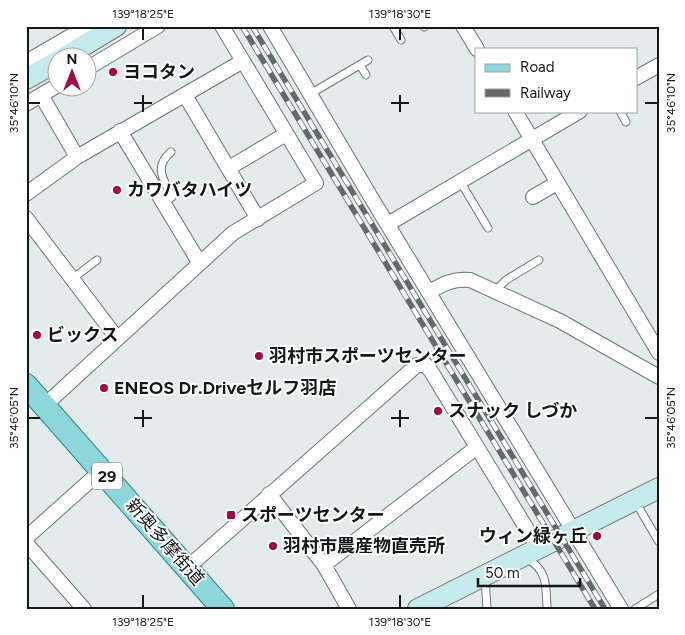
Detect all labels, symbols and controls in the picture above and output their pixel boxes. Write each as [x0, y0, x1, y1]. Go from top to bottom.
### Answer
text: 139°18'25"E [112, 7, 174, 21]
text: 139°18'30"E [369, 7, 431, 21]
north arrow [48, 48, 98, 98]
legend [475, 48, 638, 112]
text: N [67, 51, 77, 68]
text: Road [520, 58, 555, 76]
place label: ヨコタン [123, 61, 195, 83]
marker: ヨコタン [107, 66, 119, 78]
text: 35°46'10"N [7, 73, 21, 133]
text: 35°46'10"N [664, 73, 678, 133]
text: Railway [520, 84, 571, 102]
place label: カワバタハイツ [127, 179, 252, 201]
marker: カワバタハイツ [111, 184, 123, 196]
place label: ビックス [47, 324, 118, 346]
marker: ビックス [31, 329, 43, 341]
place label: 羽村市スポーツセンター [269, 345, 467, 367]
marker: 羽村市スポーツセンター [253, 350, 265, 362]
place label: ENEOS Dr.Driveセルフ羽店 [114, 377, 336, 399]
marker: ENEOS Dr.Driveセルフ羽店 [98, 382, 110, 394]
text: 35°46'05"N [7, 387, 21, 449]
text: 35°46'05"N [664, 387, 678, 449]
place label: スナック しづか [448, 400, 577, 422]
marker: スナック しづか [432, 405, 444, 417]
road number: 29 [92, 462, 122, 490]
street label: 新奥多摩街道 [121, 494, 209, 590]
place label: スポーツセンター [241, 504, 385, 526]
marker: スポーツセンター [225, 509, 237, 521]
place label: ウィン緑ヶ丘 [479, 525, 587, 547]
marker: ウィン緑ヶ丘 [591, 530, 603, 542]
place label: 羽村市農産物直売所 [283, 535, 445, 557]
marker: 羽村市農産物直売所 [267, 540, 279, 552]
scale bar [478, 555, 580, 587]
text: 50 m [485, 564, 520, 582]
text: 139°18'25"E [112, 615, 174, 629]
text: 139°18'30"E [369, 615, 431, 629]

